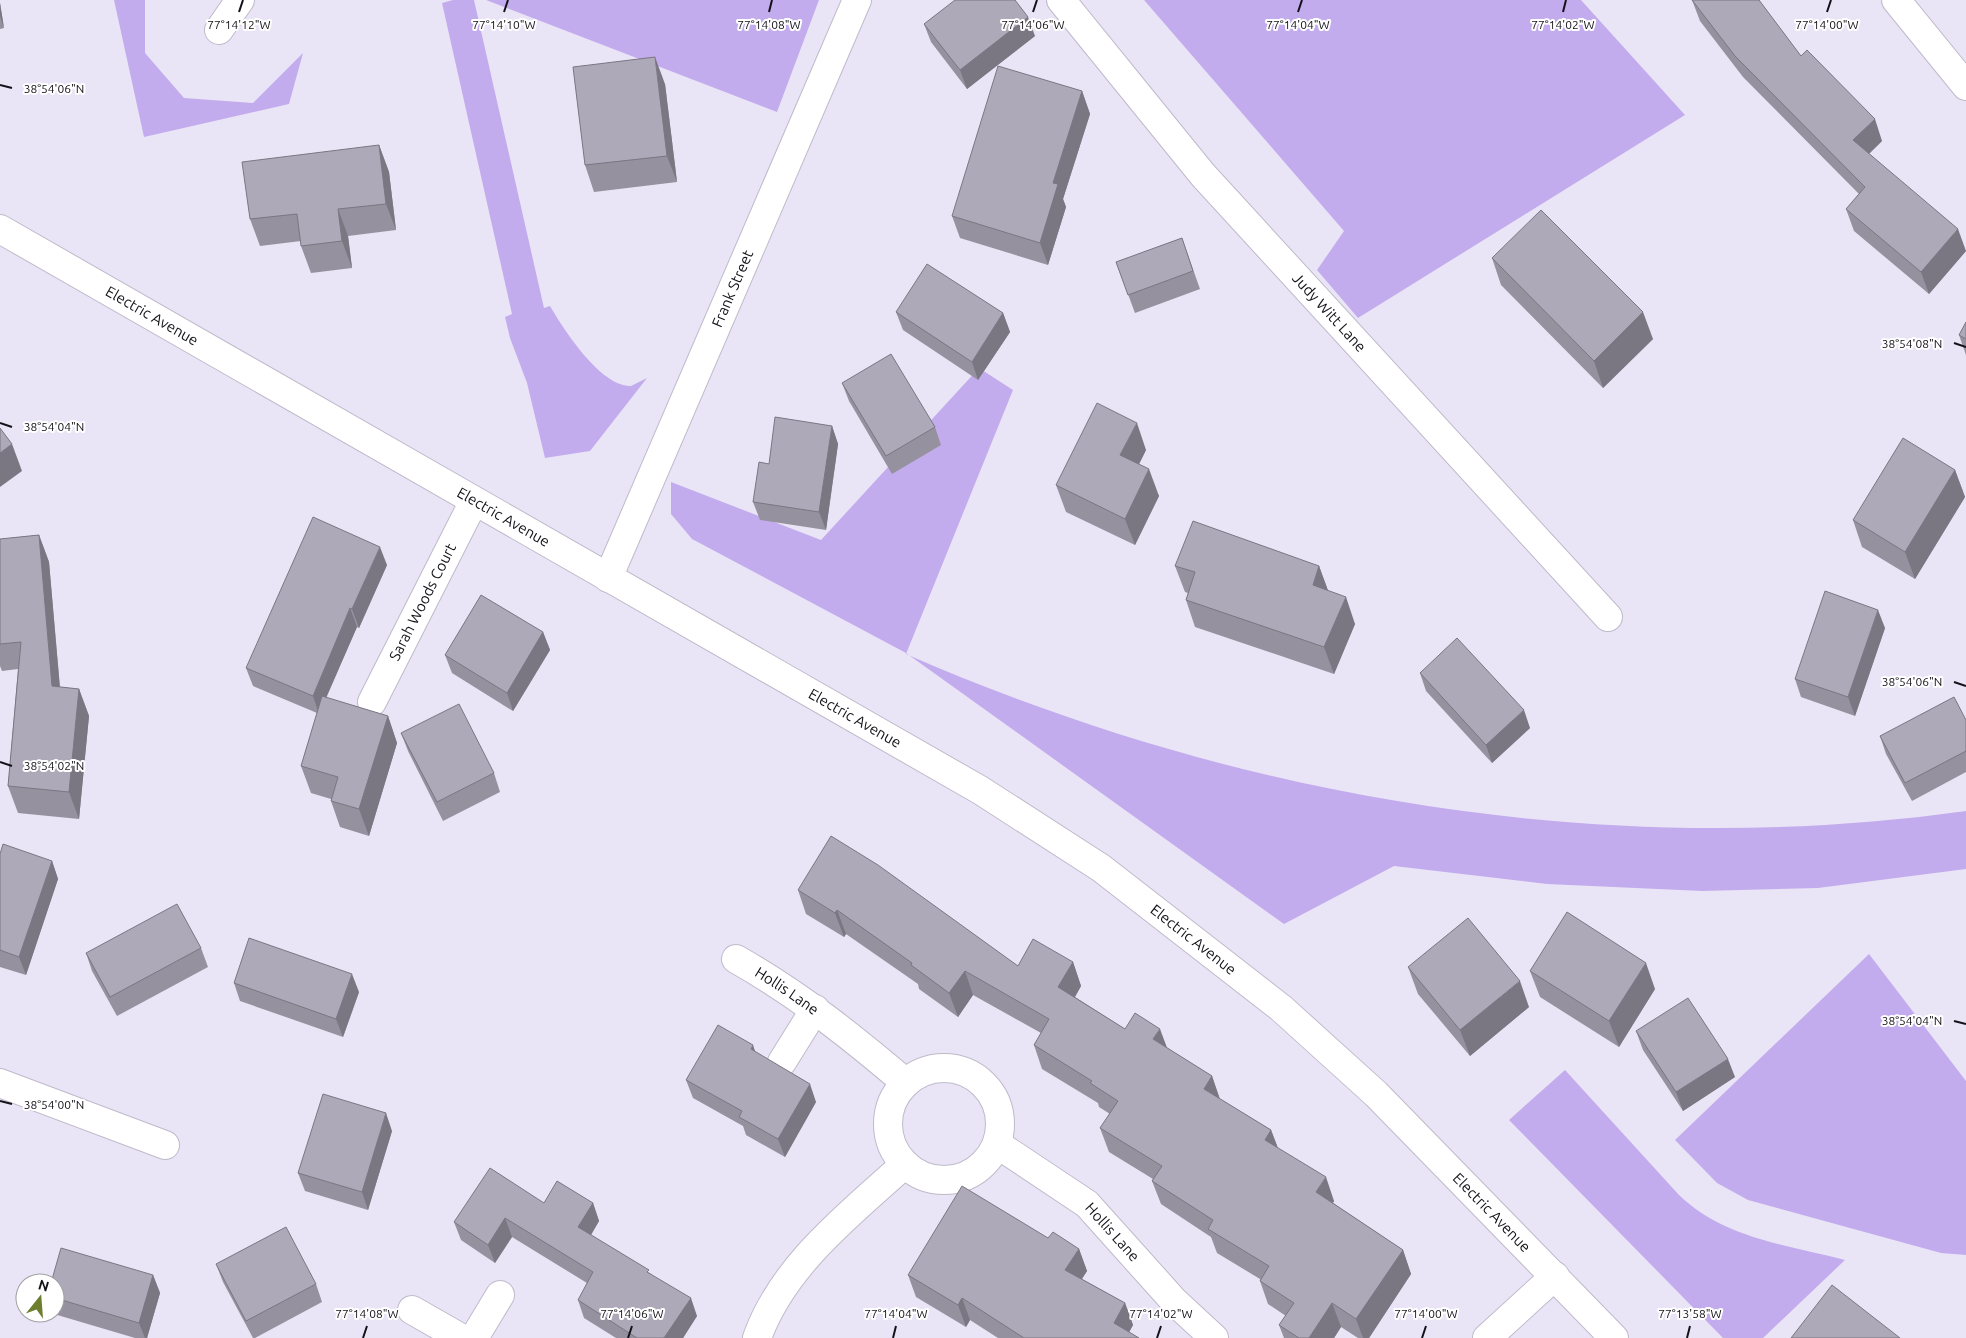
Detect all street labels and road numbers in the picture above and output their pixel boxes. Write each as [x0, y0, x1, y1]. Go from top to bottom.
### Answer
street label: Frank Street [708, 247, 756, 330]
street label: Judy Witt Lane [1289, 269, 1370, 355]
street label: Electric Avenue [103, 282, 201, 349]
street label: Electric Avenue [454, 484, 553, 550]
street label: Sarah Woods Court [385, 540, 459, 663]
street label: Electric Avenue [806, 685, 904, 751]
street label: Electric Avenue [1147, 901, 1240, 978]
street label: Hollis Lane [752, 963, 822, 1018]
street label: Electric Avenue [1450, 1169, 1534, 1255]
street label: Hollis Lane [1082, 1199, 1143, 1265]

